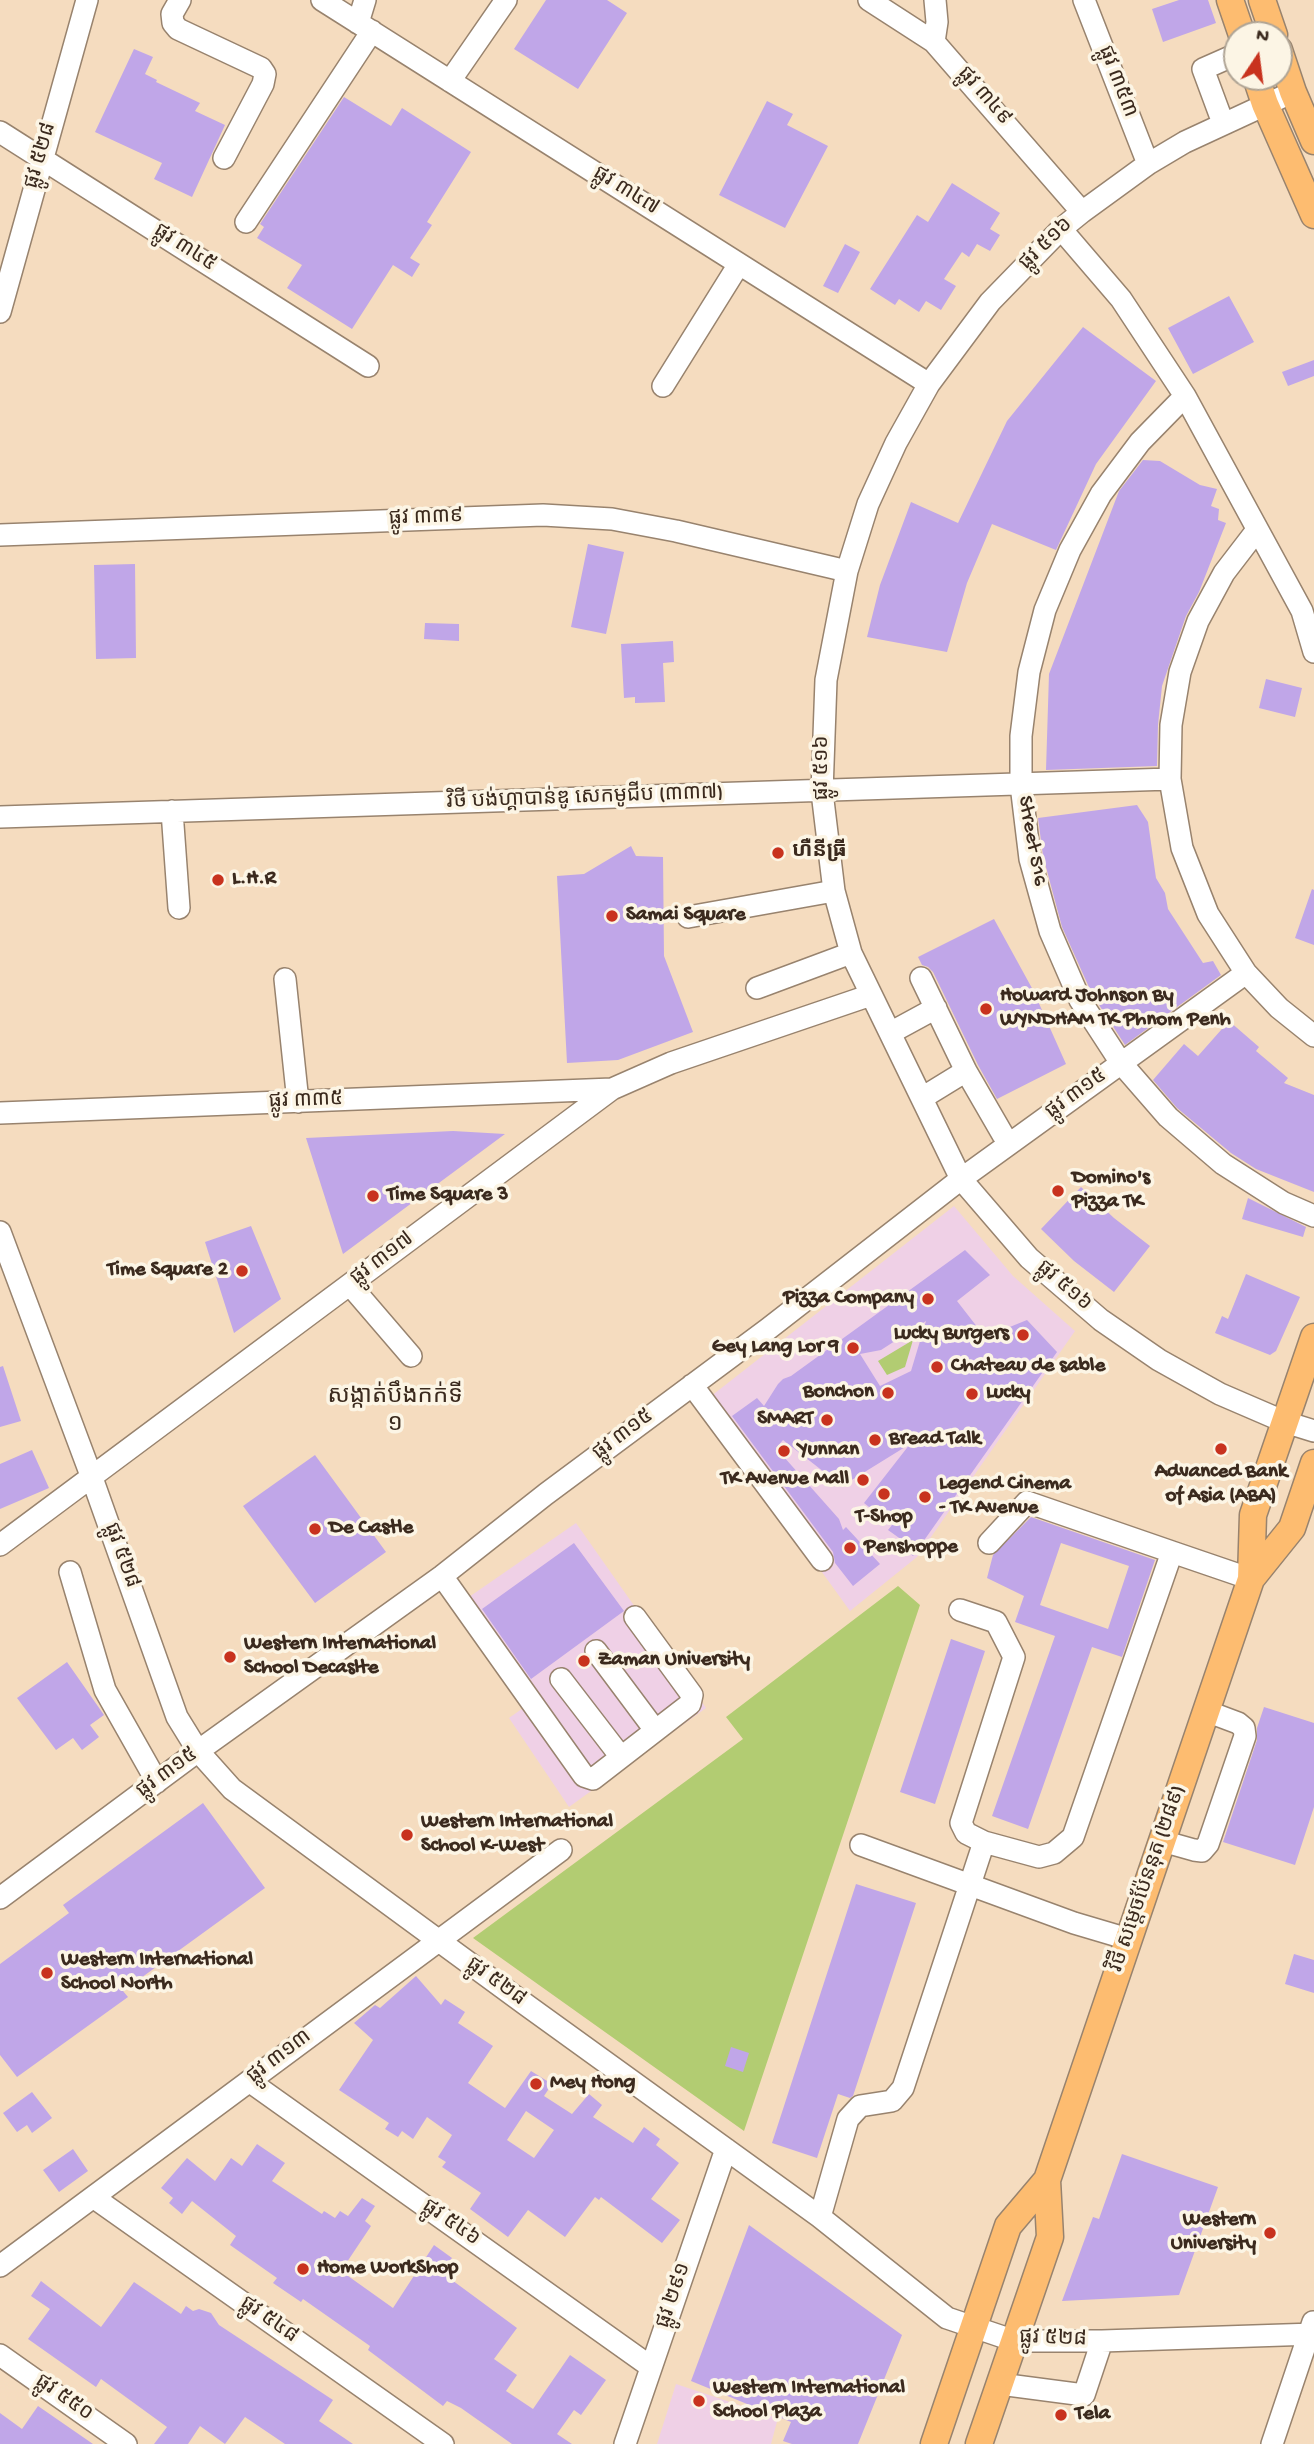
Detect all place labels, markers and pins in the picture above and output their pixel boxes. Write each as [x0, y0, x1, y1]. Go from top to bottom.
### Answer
place label: ហឺនីធ្រី [792, 840, 847, 866]
marker: ហឺនីធ្រី [770, 845, 786, 861]
place label: L.H.R [232, 867, 276, 893]
marker: L.H.R [210, 872, 226, 888]
place label: Samai Square [626, 903, 746, 929]
marker: Samai Square [604, 908, 620, 924]
place label: Howard Johnson By WYNDHAM TK Phnom Penh [1000, 984, 1231, 1034]
marker: Howard Johnson By WYNDHAM TK Phnom Penh [978, 1001, 994, 1017]
place label: Domino's Pizza TK [1072, 1166, 1150, 1216]
place label: Time Square 3 [387, 1183, 508, 1209]
marker: Domino's Pizza TK [1050, 1183, 1066, 1199]
marker: Time Square 3 [365, 1188, 381, 1204]
place label: Time Square 2 [107, 1258, 228, 1284]
marker: Time Square 2 [234, 1263, 250, 1279]
place label: Pizza Company [783, 1286, 914, 1312]
marker: Pizza Company [920, 1291, 936, 1307]
place label: Lucky Burgers [894, 1322, 1009, 1348]
marker: Lucky Burgers [1015, 1327, 1031, 1343]
place label: Gey Lang Lor 9 [712, 1335, 839, 1361]
marker: Gey Lang Lor 9 [845, 1340, 861, 1356]
place label: Chateau de sable [951, 1354, 1105, 1380]
marker: Chateau de sable [929, 1359, 945, 1375]
place label: Bonchon [803, 1380, 874, 1406]
place label: Lucky [986, 1381, 1030, 1407]
marker: Bonchon [880, 1385, 896, 1401]
marker: Lucky [964, 1386, 980, 1402]
place label: SMART [757, 1407, 813, 1433]
marker: SMART [819, 1412, 835, 1428]
place label: Bread Talk [889, 1427, 981, 1453]
marker: Bread Talk [867, 1432, 883, 1448]
place label: Yunnan [798, 1438, 859, 1464]
marker: Advanced Bank of Asia (ABA) [1213, 1441, 1229, 1457]
marker: Yunnan [776, 1443, 792, 1459]
place label: Advanced Bank of Asia (ABA) [1155, 1460, 1287, 1510]
place label: TK Avenue Mall [721, 1467, 849, 1493]
marker: TK Avenue Mall [855, 1472, 871, 1488]
place label: Legend Cinema - TK Avenue [939, 1472, 1071, 1522]
marker: T-Shop [876, 1486, 892, 1502]
marker: Legend Cinema - TK Avenue [917, 1489, 933, 1505]
place label: T-Shop [856, 1505, 912, 1531]
place label: De Castle [329, 1516, 413, 1542]
marker: De Castle [307, 1521, 323, 1537]
place label: Penshoppe [864, 1535, 958, 1561]
marker: Penshoppe [842, 1540, 858, 1556]
place label: Western International School Decaslte [244, 1632, 436, 1682]
place label: Zaman University [598, 1648, 750, 1674]
marker: Western International School Decaslte [222, 1649, 238, 1665]
marker: Zaman University [576, 1653, 592, 1669]
place label: Western International School K-West [421, 1810, 613, 1860]
marker: Western International School K-West [399, 1827, 415, 1843]
place label: Western International School North [61, 1948, 253, 1998]
marker: Western International School North [39, 1965, 55, 1981]
place label: Mey Hong [550, 2071, 636, 2097]
marker: Mey Hong [528, 2076, 544, 2092]
place label: Western University [1171, 2208, 1256, 2258]
marker: Western University [1262, 2225, 1278, 2241]
place label: Home WorkShop [317, 2256, 458, 2282]
marker: Home WorkShop [295, 2261, 311, 2277]
place label: Western International School Plaza [713, 2376, 905, 2426]
marker: Western International School Plaza [691, 2393, 707, 2409]
place label: Tela [1075, 2402, 1110, 2428]
marker: Tela [1053, 2407, 1069, 2423]

